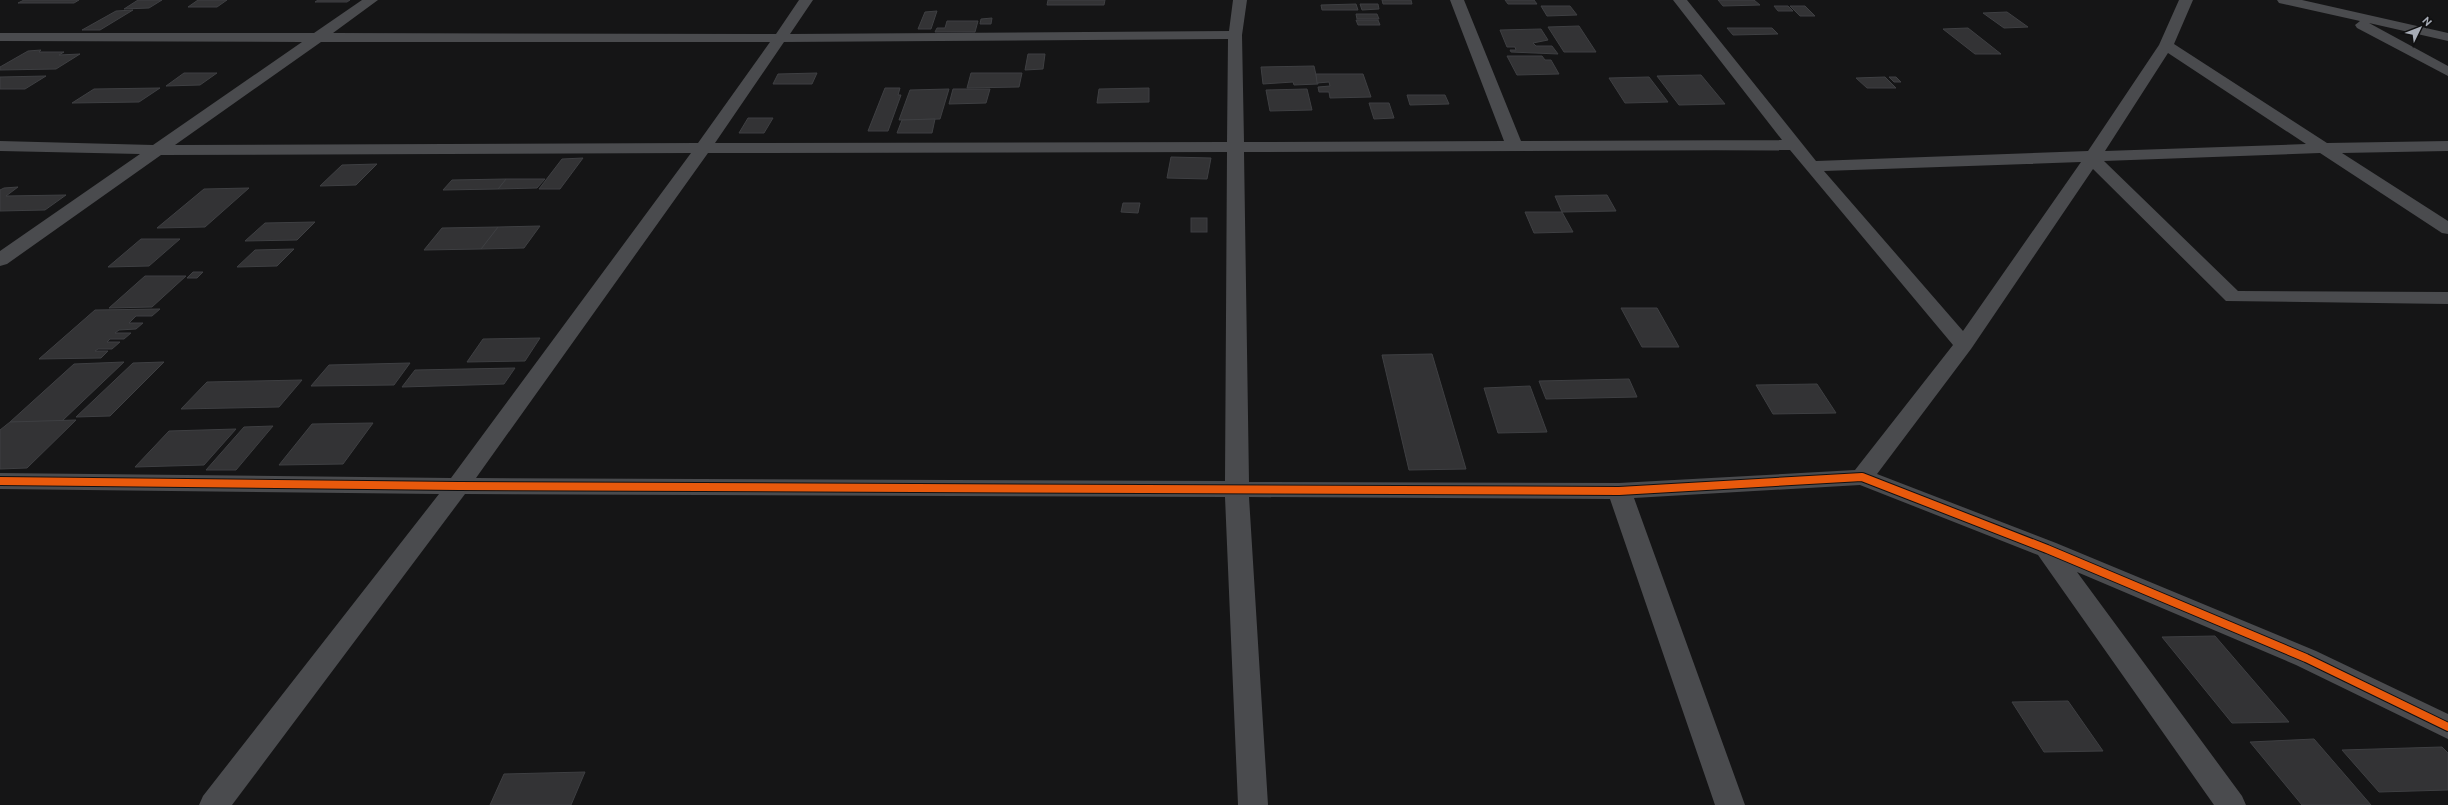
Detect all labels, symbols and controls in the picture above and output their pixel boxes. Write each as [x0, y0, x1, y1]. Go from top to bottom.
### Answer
north arrow [2400, 8, 2440, 48]
text: N [2420, 14, 2435, 28]

